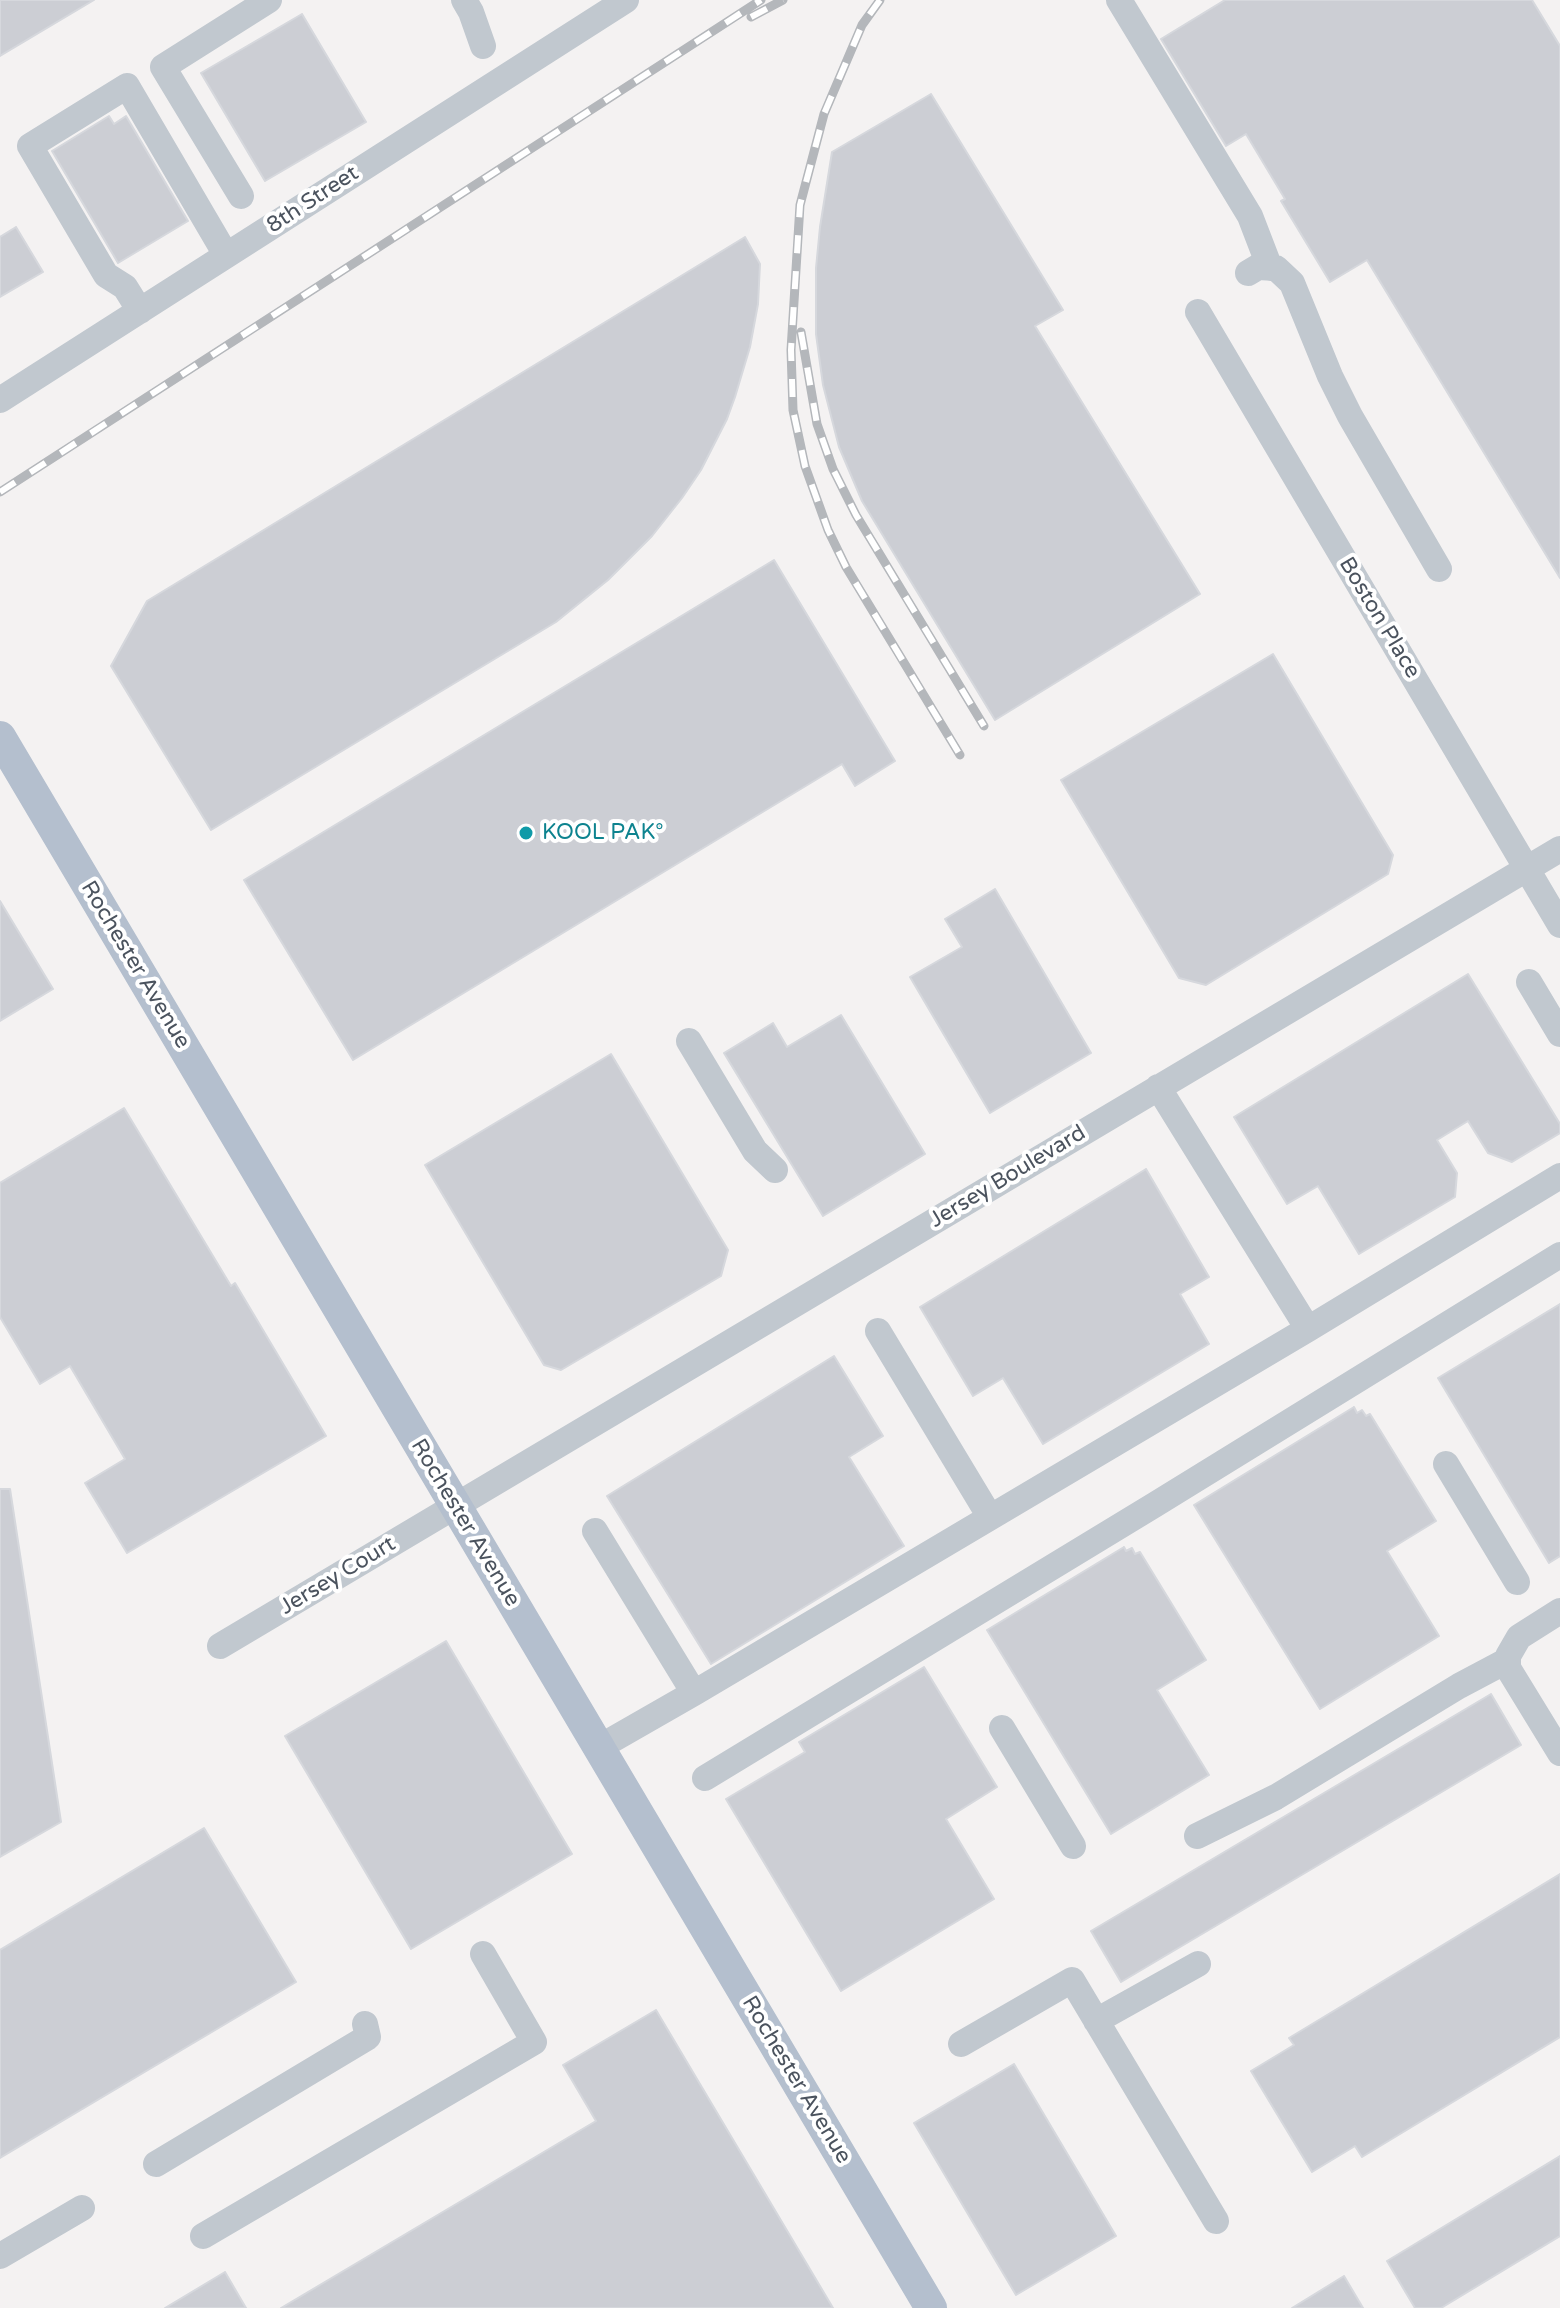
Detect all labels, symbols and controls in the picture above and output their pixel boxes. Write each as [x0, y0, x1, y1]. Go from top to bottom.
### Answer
street label: 8th Street [262, 161, 364, 239]
street label: Boston Place [1333, 553, 1425, 683]
place label: KOOL PAK° [542, 820, 663, 846]
marker: KOOL PAK° [517, 824, 535, 842]
street label: Rochester Avenue [75, 876, 195, 1054]
street label: Jersey Boulevard [925, 1120, 1091, 1234]
street label: Rochester Avenue [405, 1434, 525, 1612]
street label: Jersey Court [275, 1531, 401, 1621]
street label: Rochester Avenue [736, 1991, 856, 2169]

